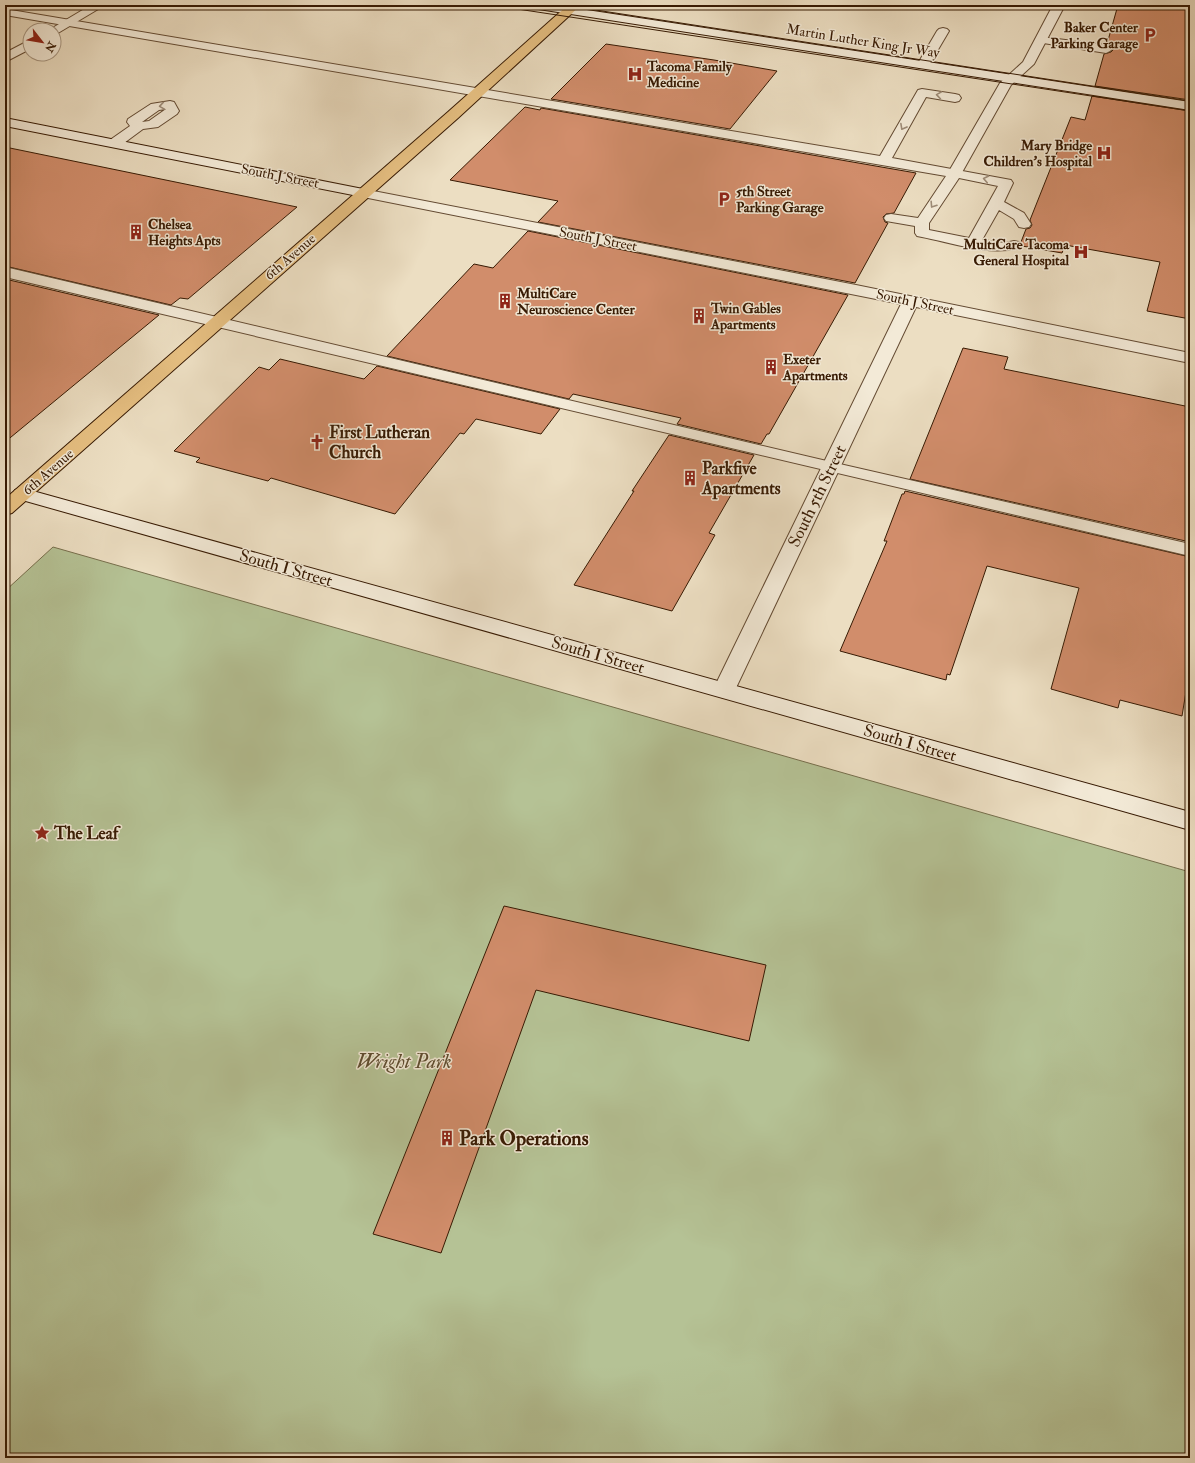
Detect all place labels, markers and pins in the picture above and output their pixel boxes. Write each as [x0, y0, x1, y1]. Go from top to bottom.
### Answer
place label: Baker Center Parking Garage [1051, 19, 1139, 53]
parking icon: Baker Center Parking Garage [1141, 26, 1159, 44]
place label: Tacoma Family Medicine [646, 58, 733, 91]
hospital icon: Tacoma Family Medicine [626, 65, 644, 83]
place label: Mary Bridge Children's Hospital [984, 137, 1092, 171]
hospital icon: Mary Bridge Children's Hospital [1095, 144, 1113, 162]
place label: 5th Street Parking Garage [736, 183, 824, 217]
parking icon: 5th Street Parking Garage [715, 190, 733, 208]
place label: Chelsea Heights Apts [148, 216, 221, 250]
building icon: Chelsea Heights Apts [127, 223, 145, 241]
place label: MultiCare Tacoma General Hospital [962, 236, 1070, 270]
hospital icon: MultiCare Tacoma General Hospital [1072, 243, 1090, 261]
place label: MultiCare Neuroscience Center [516, 285, 635, 318]
building icon: MultiCare Neuroscience Center [496, 292, 514, 310]
place label: Twin Gables Apartments [710, 300, 781, 334]
building icon: Twin Gables Apartments [690, 307, 708, 325]
place label: Exeter Apartments [782, 351, 848, 385]
building icon: Exeter Apartments [762, 358, 780, 376]
place label: First Lutheran Church [329, 422, 430, 463]
church icon: First Lutheran Church [308, 433, 326, 451]
place label: Parkfive Apartments [701, 458, 781, 500]
building icon: Parkfive Apartments [681, 469, 699, 487]
place label: The Leaf [53, 823, 122, 844]
place icon: The Leaf [33, 824, 51, 842]
place label: Park Operations [459, 1126, 589, 1152]
building icon: Park Operations [438, 1129, 456, 1147]

